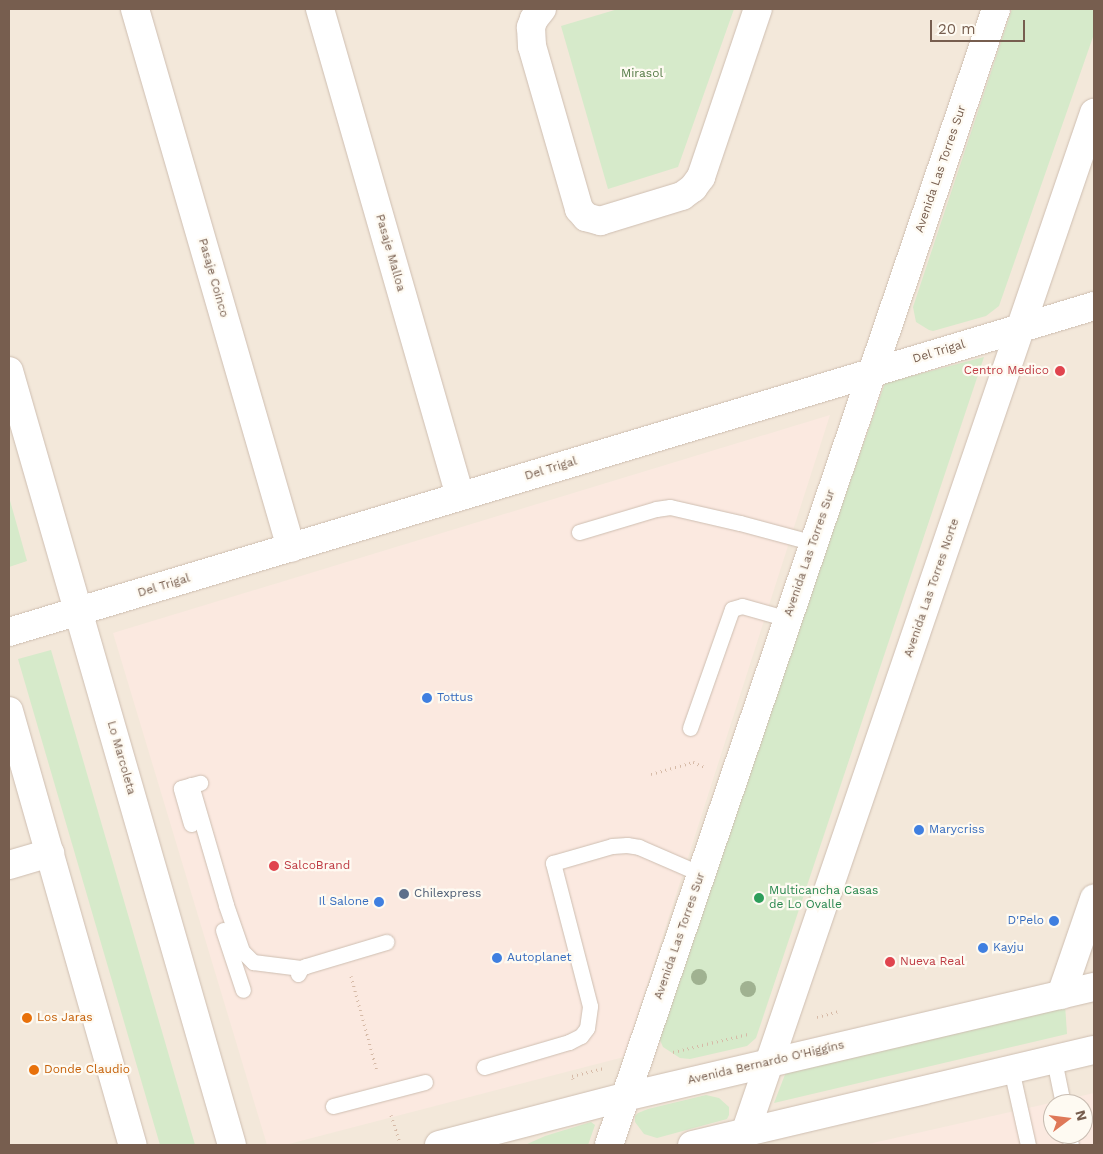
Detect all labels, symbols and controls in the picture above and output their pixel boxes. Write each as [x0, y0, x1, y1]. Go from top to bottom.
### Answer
scale bar [933, 10, 1028, 42]
text: 20 m [938, 20, 976, 38]
park label: Mirasol [621, 67, 663, 81]
street label: Avenida Las Torres Sur [912, 103, 970, 235]
street label: Pasaje Malloa [372, 213, 408, 293]
street label: Pasaje Coinco [195, 237, 231, 319]
street label: Del Trigal [911, 337, 967, 367]
place label: Centro Medico [964, 364, 1049, 378]
marker: Centro Medico [1053, 364, 1067, 378]
street label: Del Trigal [523, 454, 579, 484]
street label: Avenida Las Torres Sur [781, 487, 839, 619]
street label: Avenida Las Torres Norte [901, 516, 963, 660]
street label: Del Trigal [136, 571, 192, 601]
place label: Tottus [437, 691, 473, 705]
marker: Tottus [421, 692, 433, 704]
street label: Lo Marcoleta [104, 719, 138, 797]
place label: Marycriss [929, 823, 985, 837]
marker: Marycriss [913, 824, 925, 836]
place label: SalcoBrand [284, 859, 350, 873]
marker: SalcoBrand [268, 860, 280, 872]
street label: Avenida Las Torres Sur [651, 870, 709, 1002]
place label: Multicancha Casas de Lo Ovalle [769, 884, 879, 912]
place label: Chilexpress [414, 887, 481, 901]
marker: Chilexpress [398, 888, 410, 900]
marker: Multicancha Casas de Lo Ovalle [753, 892, 765, 904]
place label: Il Salone [318, 895, 369, 909]
marker: Il Salone [373, 896, 385, 908]
place label: D'Pelo [1008, 914, 1044, 928]
marker: D'Pelo [1048, 915, 1060, 927]
place label: Kayju [993, 941, 1024, 955]
marker: Kayju [977, 942, 989, 954]
place label: Autoplanet [507, 951, 572, 965]
marker: Autoplanet [491, 952, 503, 964]
place label: Nueva Real [900, 955, 965, 969]
marker: Nueva Real [884, 956, 896, 968]
place label: Los Jaras [37, 1011, 93, 1025]
marker: Los Jaras [21, 1012, 33, 1024]
street label: Avenida Bernardo O'Higgins [686, 1038, 846, 1088]
place label: Donde Claudio [44, 1063, 130, 1077]
marker: Donde Claudio [28, 1064, 40, 1076]
north arrow [1043, 1094, 1093, 1144]
text: N [1072, 1108, 1091, 1122]

